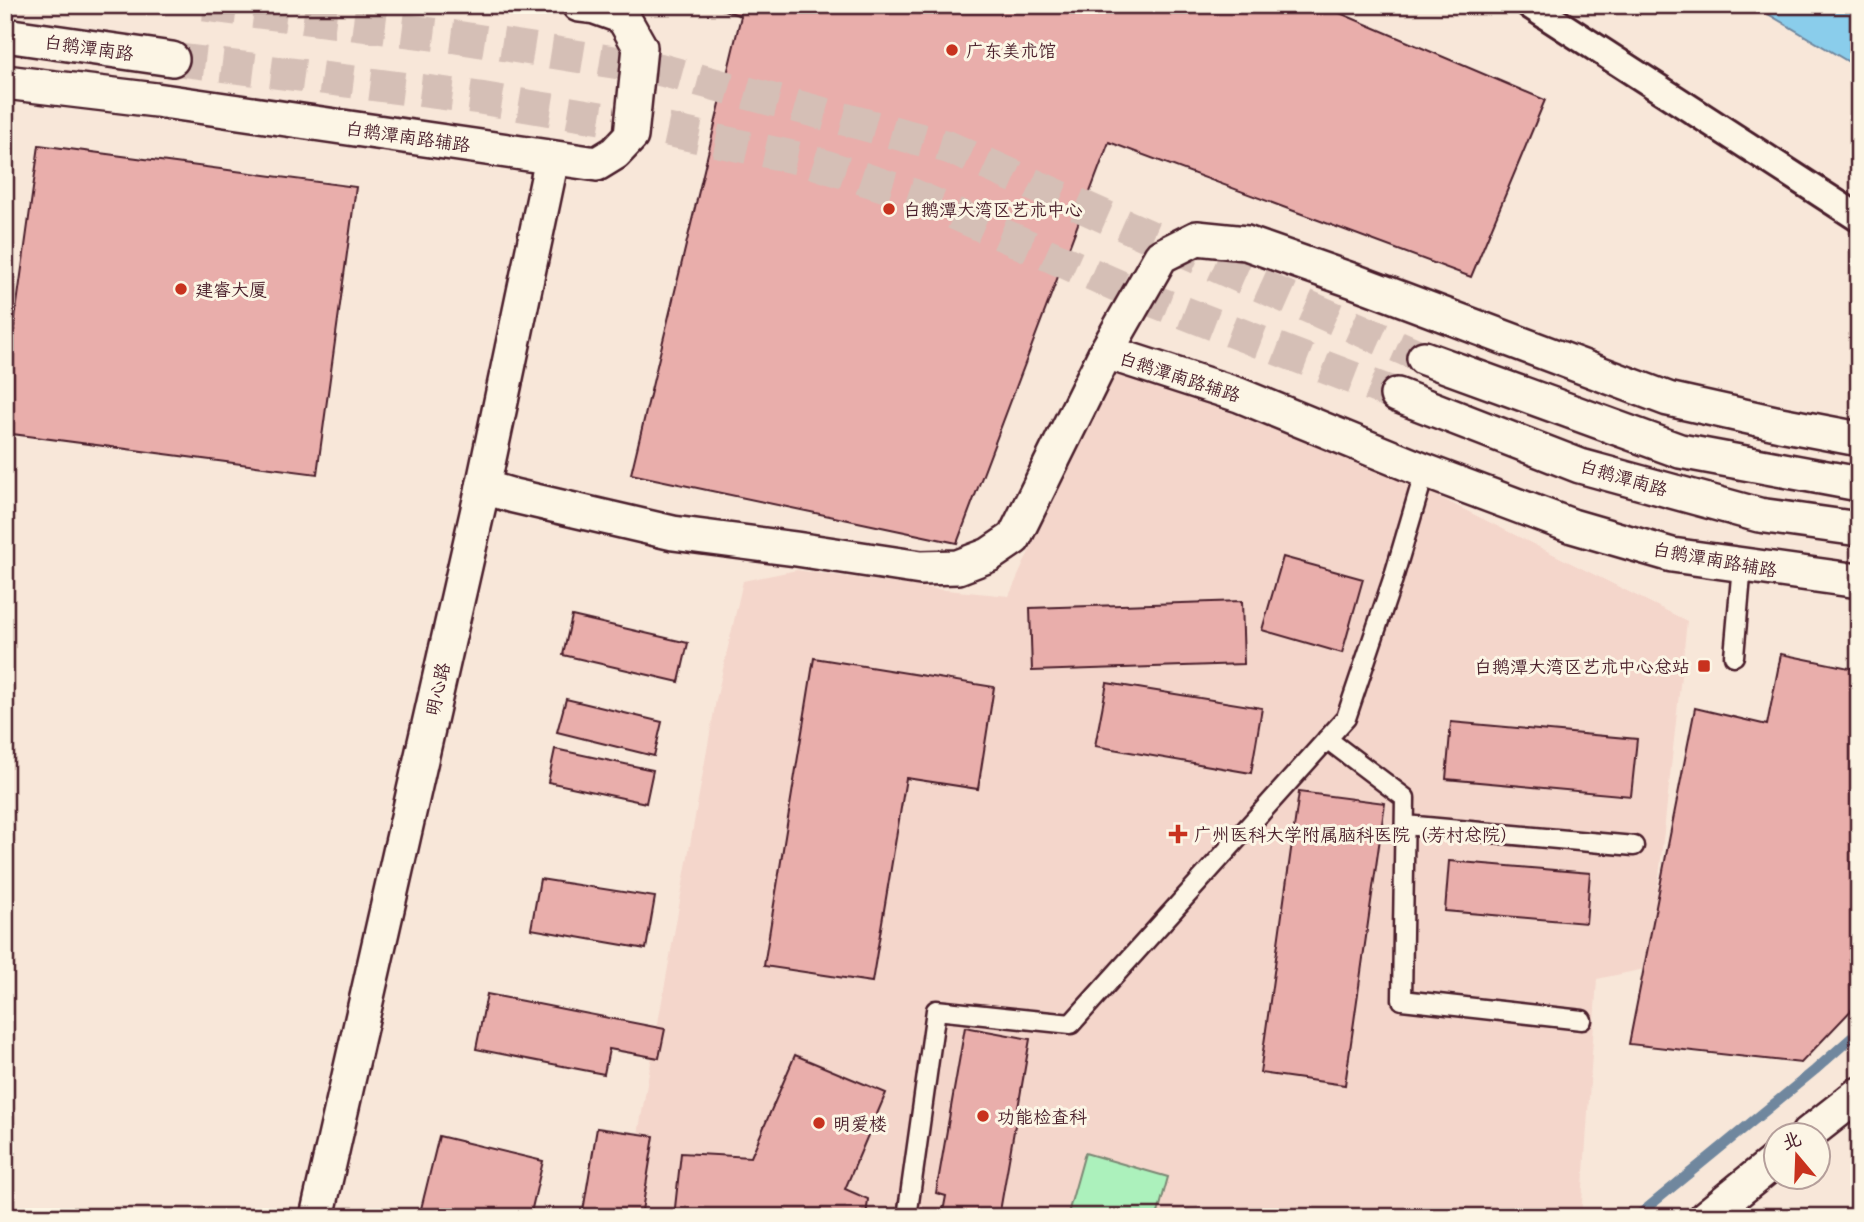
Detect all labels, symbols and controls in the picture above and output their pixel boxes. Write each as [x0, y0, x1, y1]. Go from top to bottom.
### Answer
street label: 白鹅潭南路 [43, 29, 135, 65]
place label: 广东美术馆 [966, 38, 1056, 62]
marker: 广东美术馆 [944, 42, 960, 58]
street label: 白鹅潭南路辅路 [344, 115, 472, 157]
place label: 白鹅潭大湾区艺术中心 [903, 197, 1083, 221]
marker: 白鹅潭大湾区艺术中心 [881, 201, 897, 217]
place label: 建睿大厦 [195, 277, 267, 301]
marker: 建睿大厦 [173, 281, 189, 297]
street label: 白鹅潭南路辅路 [1116, 345, 1244, 407]
street label: 白鹅潭南路 [1577, 453, 1671, 501]
street label: 白鹅潭南路辅路 [1651, 536, 1779, 582]
place label: 白鹅潭大湾区艺术中心总站 [1474, 654, 1690, 678]
marker: 白鹅潭大湾区艺术中心总站 [1696, 658, 1712, 674]
street label: 明心路 [419, 660, 455, 718]
place label: 广州医科大学附属脑科医院（芳村总院） [1194, 822, 1518, 846]
marker: 广州医科大学附属脑科医院（芳村总院） [1168, 824, 1188, 844]
place label: 功能检查科 [997, 1104, 1087, 1128]
marker: 功能检查科 [975, 1108, 991, 1124]
place label: 明爱楼 [833, 1111, 887, 1135]
marker: 明爱楼 [811, 1115, 827, 1131]
north arrow [1762, 1120, 1832, 1190]
text: 北 [1778, 1125, 1804, 1154]

